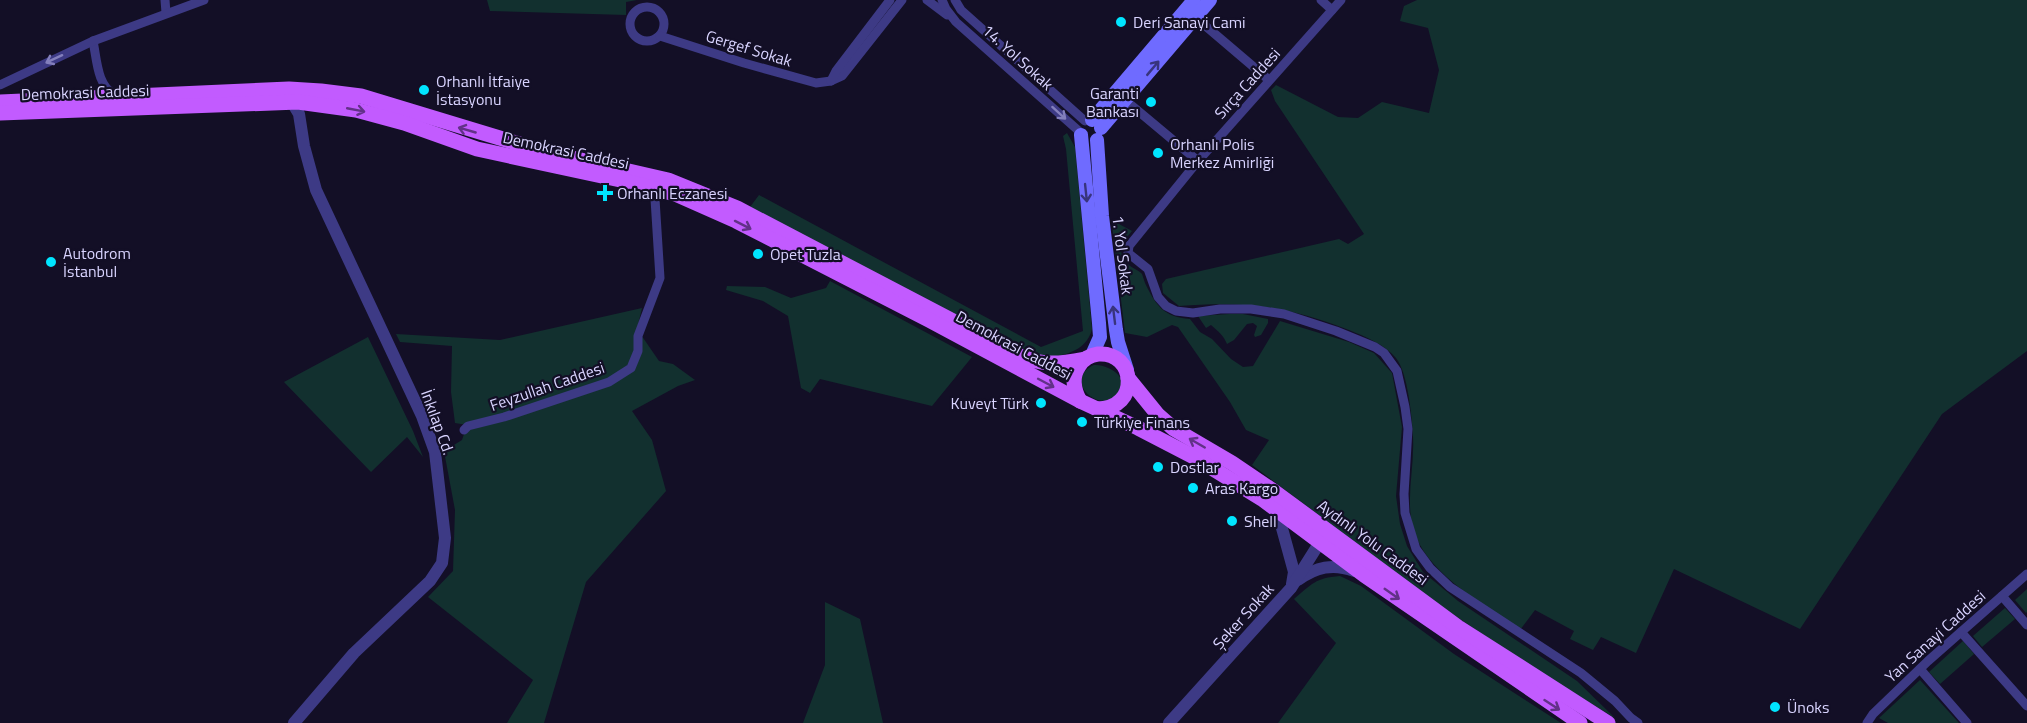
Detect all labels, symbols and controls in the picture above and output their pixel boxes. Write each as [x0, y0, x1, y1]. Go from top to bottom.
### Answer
place label: Deri Sanayi Cami [1133, 10, 1246, 34]
marker: Deri Sanayi Cami [1114, 15, 1128, 29]
street label: 14. Yol Sokak [977, 18, 1059, 96]
street label: Gergef Sokak [703, 24, 795, 73]
street label: Sırça Caddesi [1208, 42, 1286, 124]
one-way arrow [45, 54, 63, 66]
one-way arrow [1146, 60, 1159, 76]
place label: Orhanlı İtfaiye İstasyonu [436, 69, 530, 111]
street label: Demokrasi Caddesi [20, 78, 150, 106]
place label: Garanti Bankası [1086, 81, 1139, 123]
marker: Orhanlı İtfaiye İstasyonu [417, 83, 431, 97]
marker: Garanti Bankası [1144, 95, 1158, 109]
one-way arrow [346, 105, 365, 116]
one-way arrow [1051, 106, 1066, 120]
one-way arrow [458, 123, 477, 135]
street label: Demokrasi Caddesi [501, 125, 631, 175]
place label: Orhanlı Polis Merkez Amirliği [1170, 132, 1274, 174]
marker: Orhanlı Polis Merkez Amirliği [1151, 146, 1165, 160]
place label: Orhanlı Eczanesi [617, 181, 728, 205]
one-way arrow [1081, 183, 1092, 203]
marker: Orhanlı Eczanesi [598, 186, 612, 200]
street label: 1. Yol Sokak [1106, 214, 1140, 296]
one-way arrow [734, 219, 752, 231]
place label: Autodrom İstanbul [63, 241, 131, 283]
place label: Opet Tuzla [770, 242, 841, 266]
marker: Opet Tuzla [751, 247, 765, 261]
marker: Autodrom İstanbul [44, 255, 58, 269]
street label: Demokrasi Caddesi [952, 304, 1076, 386]
one-way arrow [1109, 306, 1120, 326]
street label: Feyzullah Caddesi [486, 355, 608, 417]
one-way arrow [1037, 378, 1055, 389]
street label: İnkılap Cd. [415, 386, 461, 458]
place label: Kuveyt Türk [951, 391, 1029, 415]
marker: Kuveyt Türk [1034, 396, 1048, 410]
place label: Türkiye Finans [1094, 410, 1190, 434]
marker: Türkiye Finans [1075, 415, 1089, 429]
one-way arrow [1189, 437, 1207, 448]
place label: Dostlar [1170, 455, 1220, 479]
marker: Dostlar [1151, 460, 1165, 474]
place label: Aras Kargo [1205, 476, 1278, 500]
marker: Aras Kargo [1186, 481, 1200, 495]
street label: Aydınlı Yolu Caddesi [1312, 493, 1434, 591]
place label: Shell [1244, 509, 1277, 533]
marker: Shell [1225, 514, 1239, 528]
street label: Şeker Sokak [1207, 577, 1279, 654]
street label: Yan Sanayi Caddesi [1879, 584, 1991, 688]
one-way arrow [1383, 588, 1399, 600]
place label: Ünoks [1787, 695, 1829, 719]
one-way arrow [1543, 699, 1560, 711]
marker: Ünoks [1768, 700, 1782, 714]

